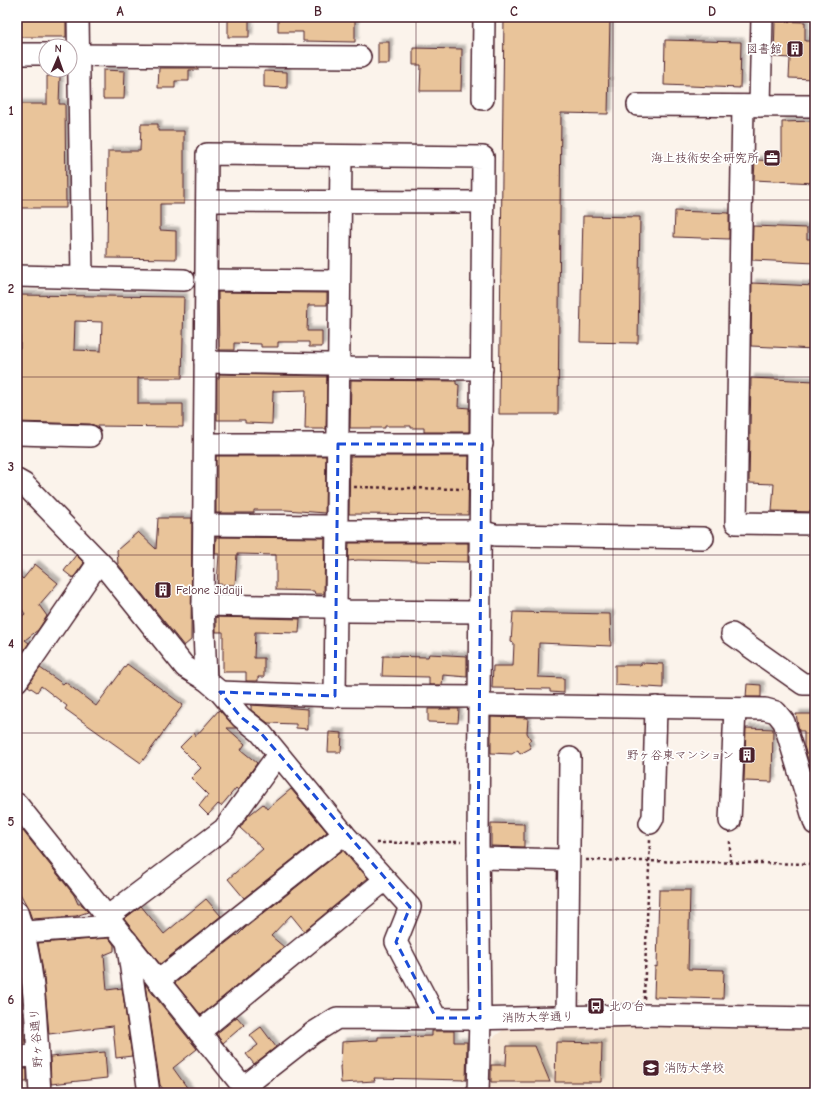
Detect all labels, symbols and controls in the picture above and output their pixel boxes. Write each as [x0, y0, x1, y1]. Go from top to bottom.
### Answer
text: A [116, 4, 124, 19]
text: B [314, 4, 322, 19]
text: C [510, 4, 518, 19]
text: D [708, 4, 716, 19]
north arrow [38, 38, 78, 78]
building icon: 図書館 [785, 39, 805, 59]
text: N [55, 42, 62, 55]
place label: 図書館 [746, 42, 782, 56]
text: 1 [8, 103, 14, 118]
office icon: 海上技術安全研究所 [762, 148, 782, 168]
place label: 海上技術安全研究所 [651, 151, 759, 165]
text: 2 [8, 281, 14, 296]
text: 3 [8, 459, 14, 474]
building icon: Felone Jidaiji [153, 580, 173, 600]
place label: Felone Jidaiji [176, 583, 243, 597]
text: 4 [8, 636, 14, 651]
building icon: 野ヶ谷東マンション [737, 745, 757, 765]
place label: 野ヶ谷東マンション [626, 748, 734, 762]
text: 5 [8, 814, 15, 829]
text: 6 [8, 992, 15, 1007]
bus stop icon: 北の台 [586, 996, 606, 1016]
place label: 北の台 [609, 999, 645, 1013]
street label: 野ヶ谷通り [27, 1008, 45, 1068]
street label: 消防大学通り [502, 1009, 574, 1025]
school or university icon: 消防大学校 [641, 1058, 661, 1078]
place label: 消防大学校 [664, 1061, 724, 1075]

